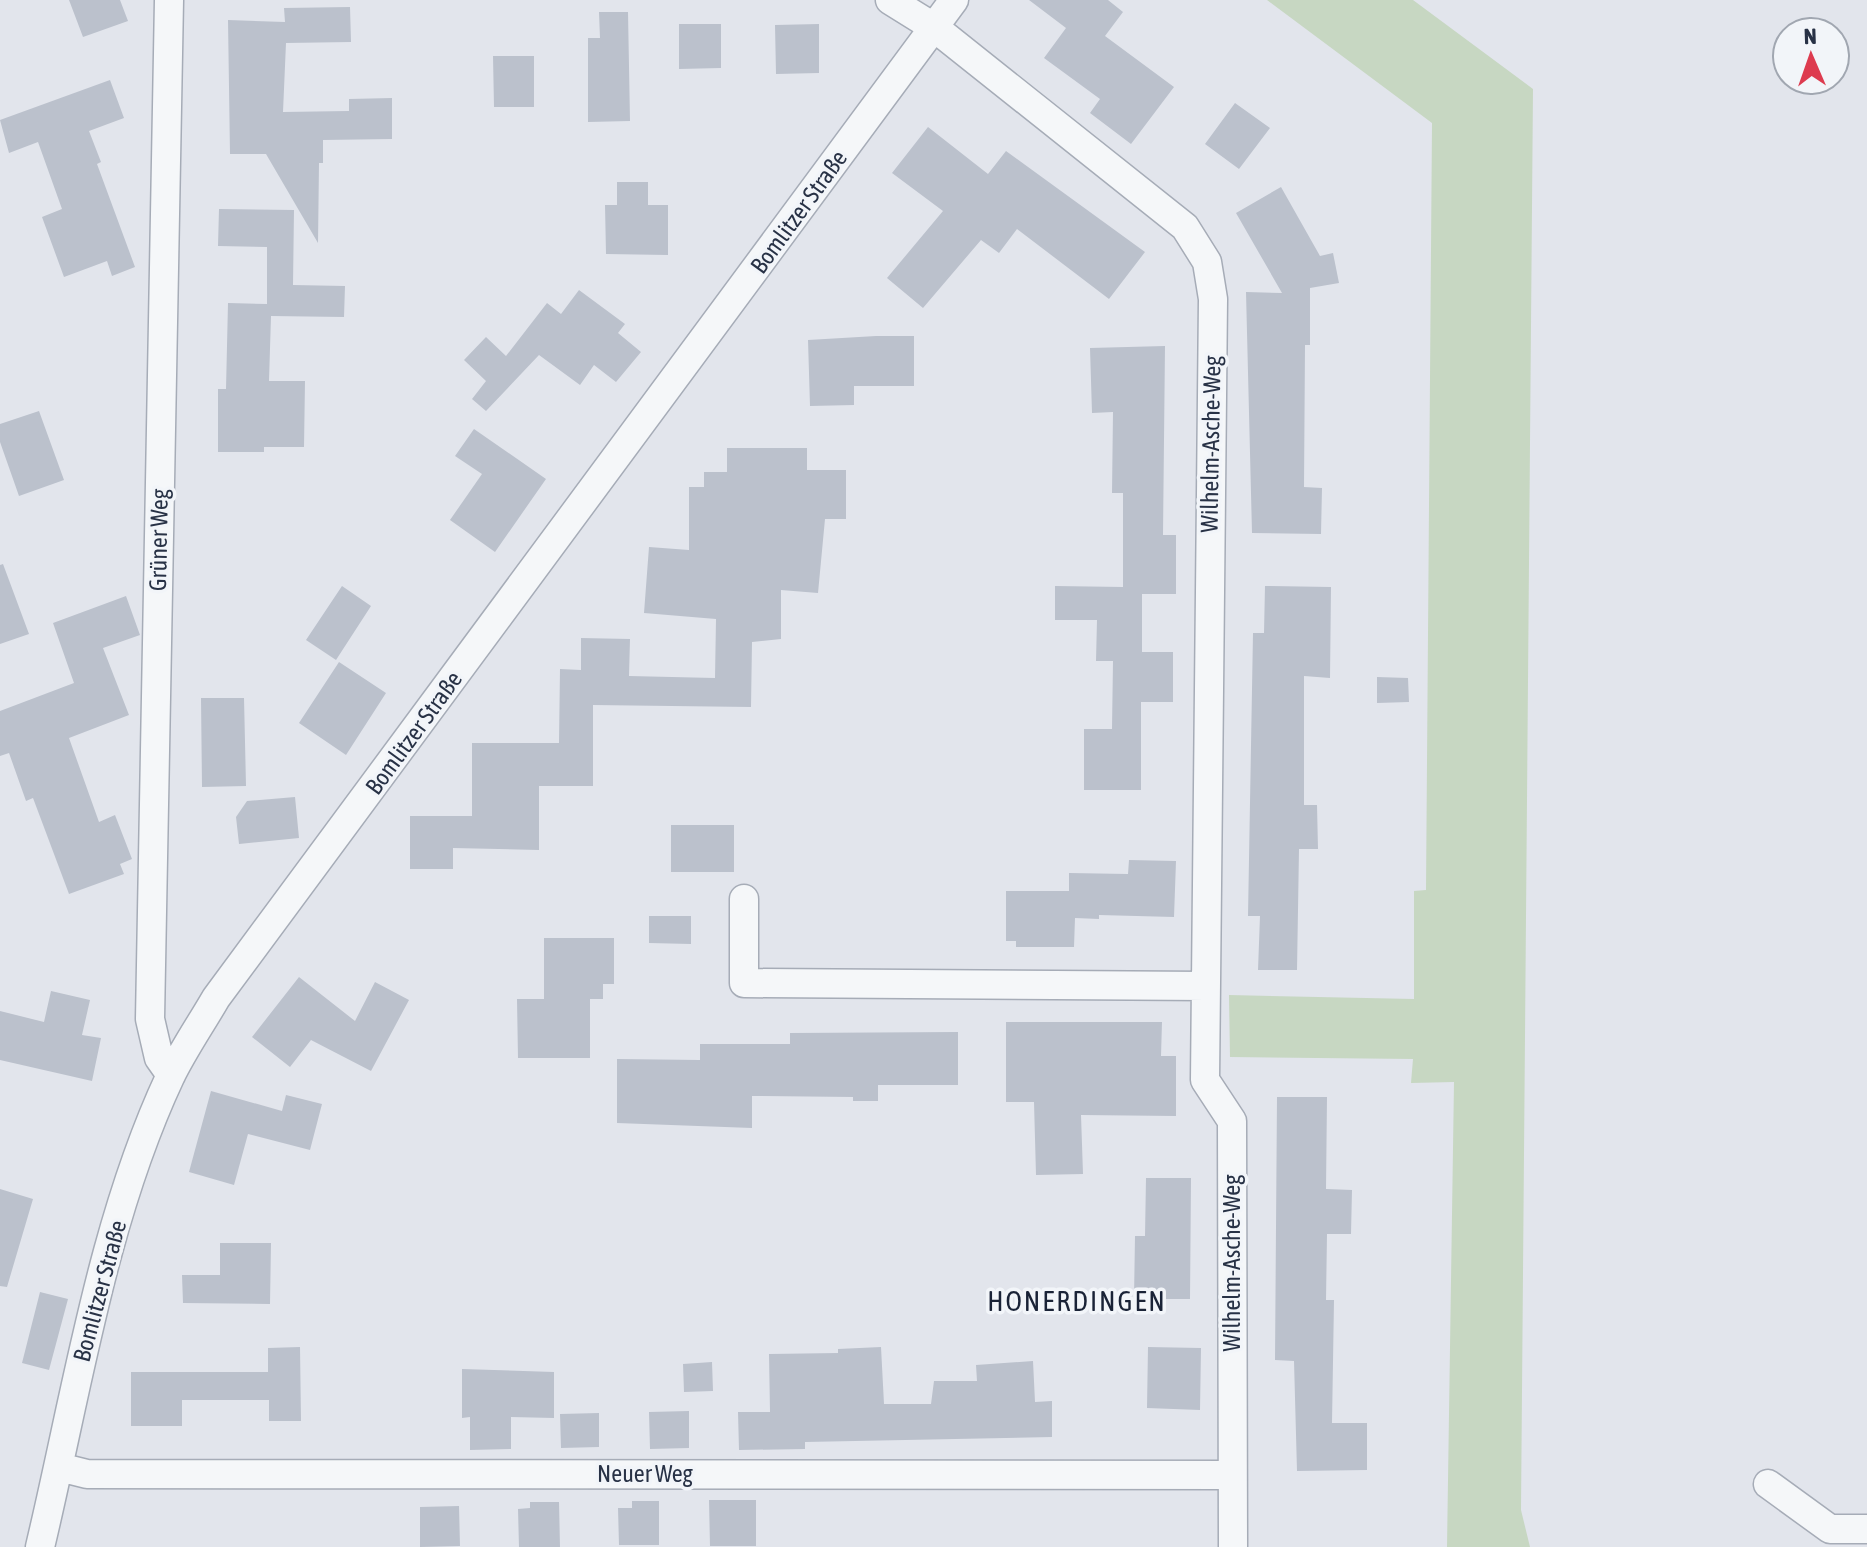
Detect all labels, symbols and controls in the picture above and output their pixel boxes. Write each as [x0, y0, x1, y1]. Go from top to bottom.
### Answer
north arrow [1771, 16, 1851, 96]
text: N [1803, 23, 1817, 49]
street label: Bomlitzer Straße [745, 145, 852, 278]
street label: Wilhelm-Asche-Weg [1195, 355, 1226, 533]
street label: Grüner Weg [144, 488, 173, 591]
street label: Bomlitzer Straße [360, 666, 467, 799]
street label: Wilhelm-Asche-Weg [1218, 1174, 1245, 1352]
street label: Bomlitzer Straße [68, 1217, 131, 1365]
district label: HONERDINGEN [987, 1285, 1167, 1317]
street label: Neuer Weg [597, 1460, 694, 1487]

